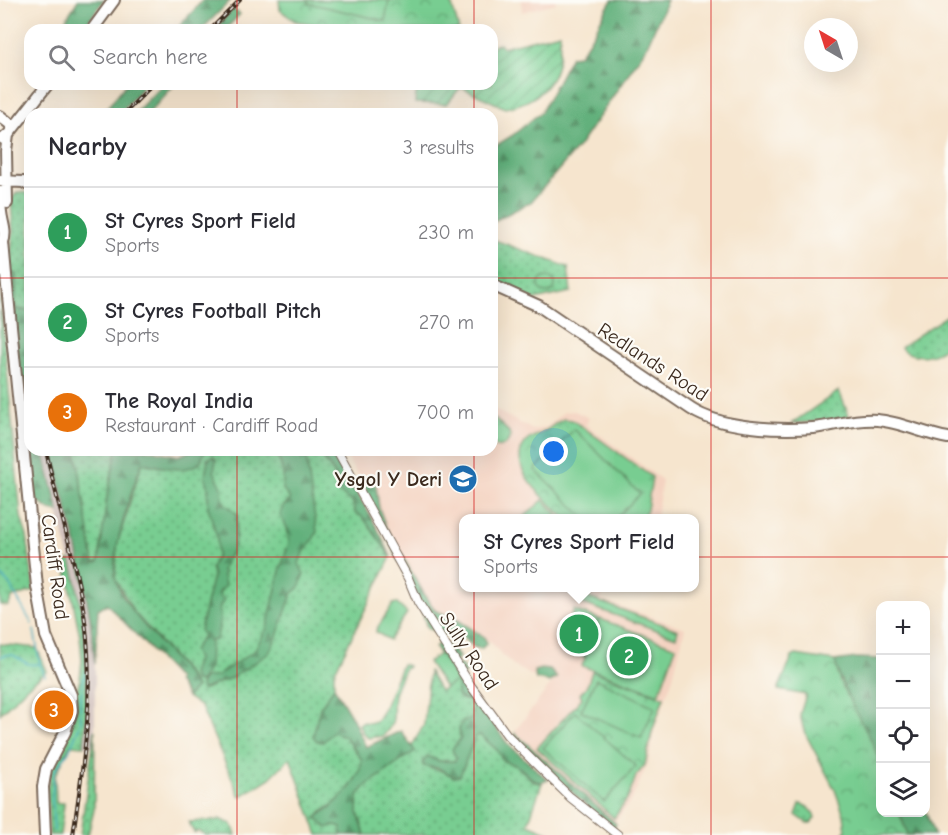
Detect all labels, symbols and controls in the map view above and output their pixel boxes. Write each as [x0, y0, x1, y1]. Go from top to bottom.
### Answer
north arrow [804, 18, 858, 72]
search box [24, 24, 498, 90]
icon: search [45, 41, 78, 74]
text: Search here [93, 44, 208, 70]
text: Nearby [48, 132, 127, 162]
text: 3 results [403, 136, 474, 159]
text: St Cyres Sport Field [105, 208, 296, 234]
text: 1 [64, 221, 71, 244]
text: 230 m [418, 221, 474, 244]
text: Sports [105, 234, 159, 257]
text: St Cyres Football Pitch [105, 298, 321, 324]
text: 2 [63, 311, 72, 334]
text: 270 m [419, 311, 474, 334]
street label: Redlands Road [594, 318, 712, 406]
text: Sports [105, 324, 159, 347]
text: The Royal India [105, 388, 254, 414]
text: 3 [63, 401, 72, 424]
text: 700 m [417, 401, 474, 424]
text: Restaurant · Cardiff Road [105, 414, 318, 437]
your location [539, 437, 568, 466]
school or university icon: Ysgol Y Deri [447, 463, 479, 495]
place label: Ysgol Y Deri [335, 468, 442, 491]
street label: Cardiff Road [36, 513, 74, 621]
popup [459, 514, 699, 592]
text: St Cyres Sport Field [484, 529, 674, 555]
text: Sports [484, 555, 538, 578]
map controls [876, 601, 930, 817]
button: + [876, 601, 930, 655]
street label: Sully Road [435, 608, 503, 694]
pin: 1 [560, 612, 598, 656]
pin: 2 [610, 634, 648, 678]
button: − [876, 655, 930, 709]
pin: 3 [34, 688, 74, 732]
button: locate [876, 709, 930, 763]
button: layers [876, 763, 930, 817]

